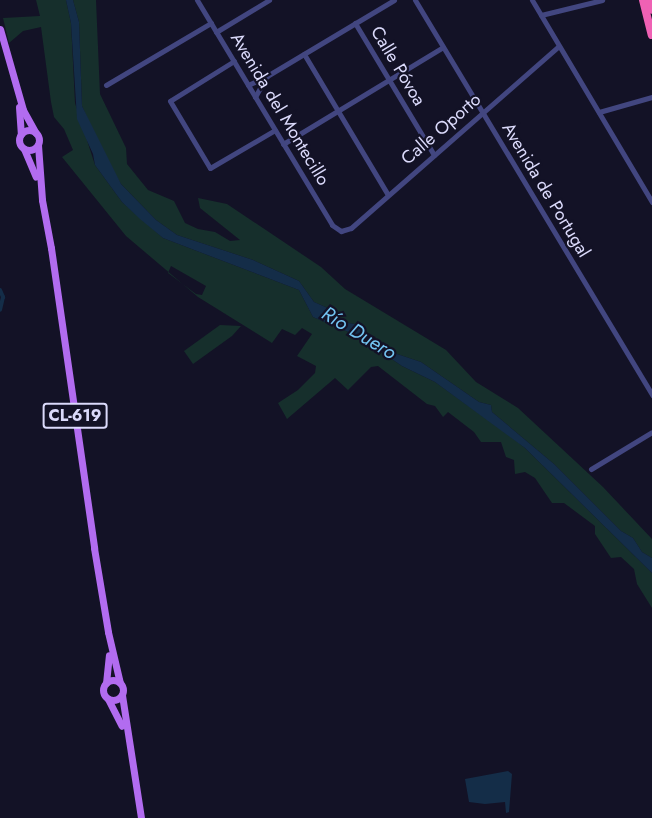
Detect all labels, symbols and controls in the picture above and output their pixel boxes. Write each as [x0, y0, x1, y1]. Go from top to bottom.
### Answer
street label: Calle Póvoa [366, 22, 430, 110]
street label: Avenida del Montecillo [226, 29, 334, 189]
street label: Calle Oporto [397, 89, 485, 169]
street label: Avenida de Portugal [497, 119, 595, 261]
water label: Río Duero [317, 301, 401, 365]
road number: CL-619 [42, 403, 108, 429]

